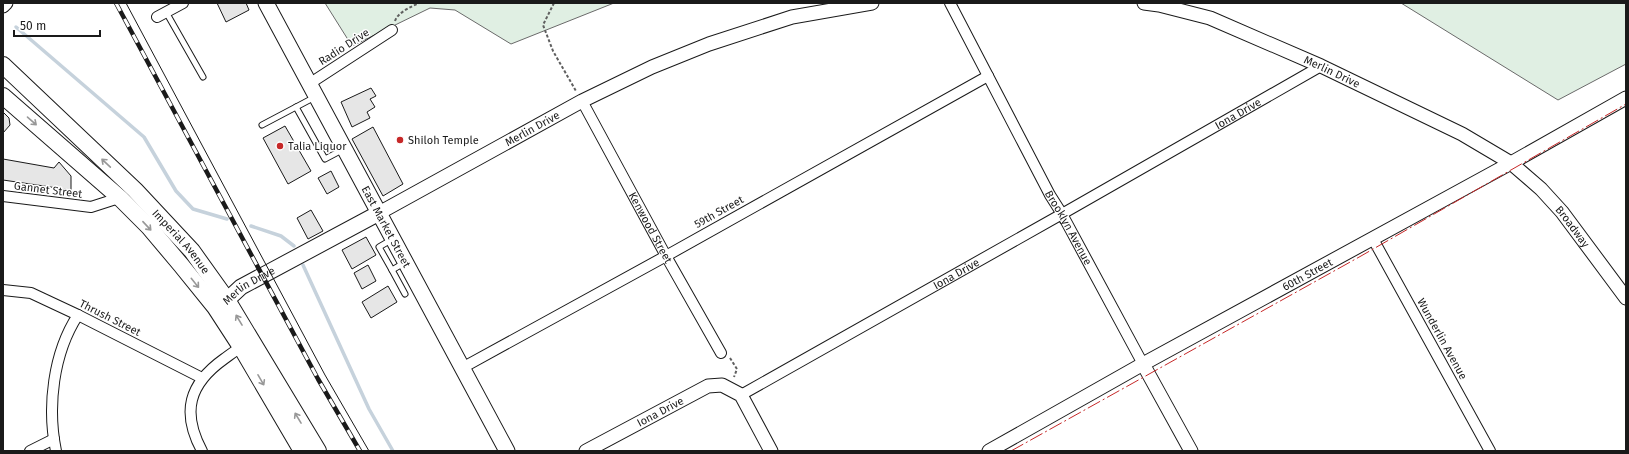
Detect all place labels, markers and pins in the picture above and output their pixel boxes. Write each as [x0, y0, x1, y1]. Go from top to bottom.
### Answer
place label: Shiloh Temple [408, 134, 479, 147]
marker: Shiloh Temple [395, 135, 405, 145]
place label: Talia Liquor [288, 140, 347, 153]
marker: Talia Liquor [275, 141, 285, 151]

